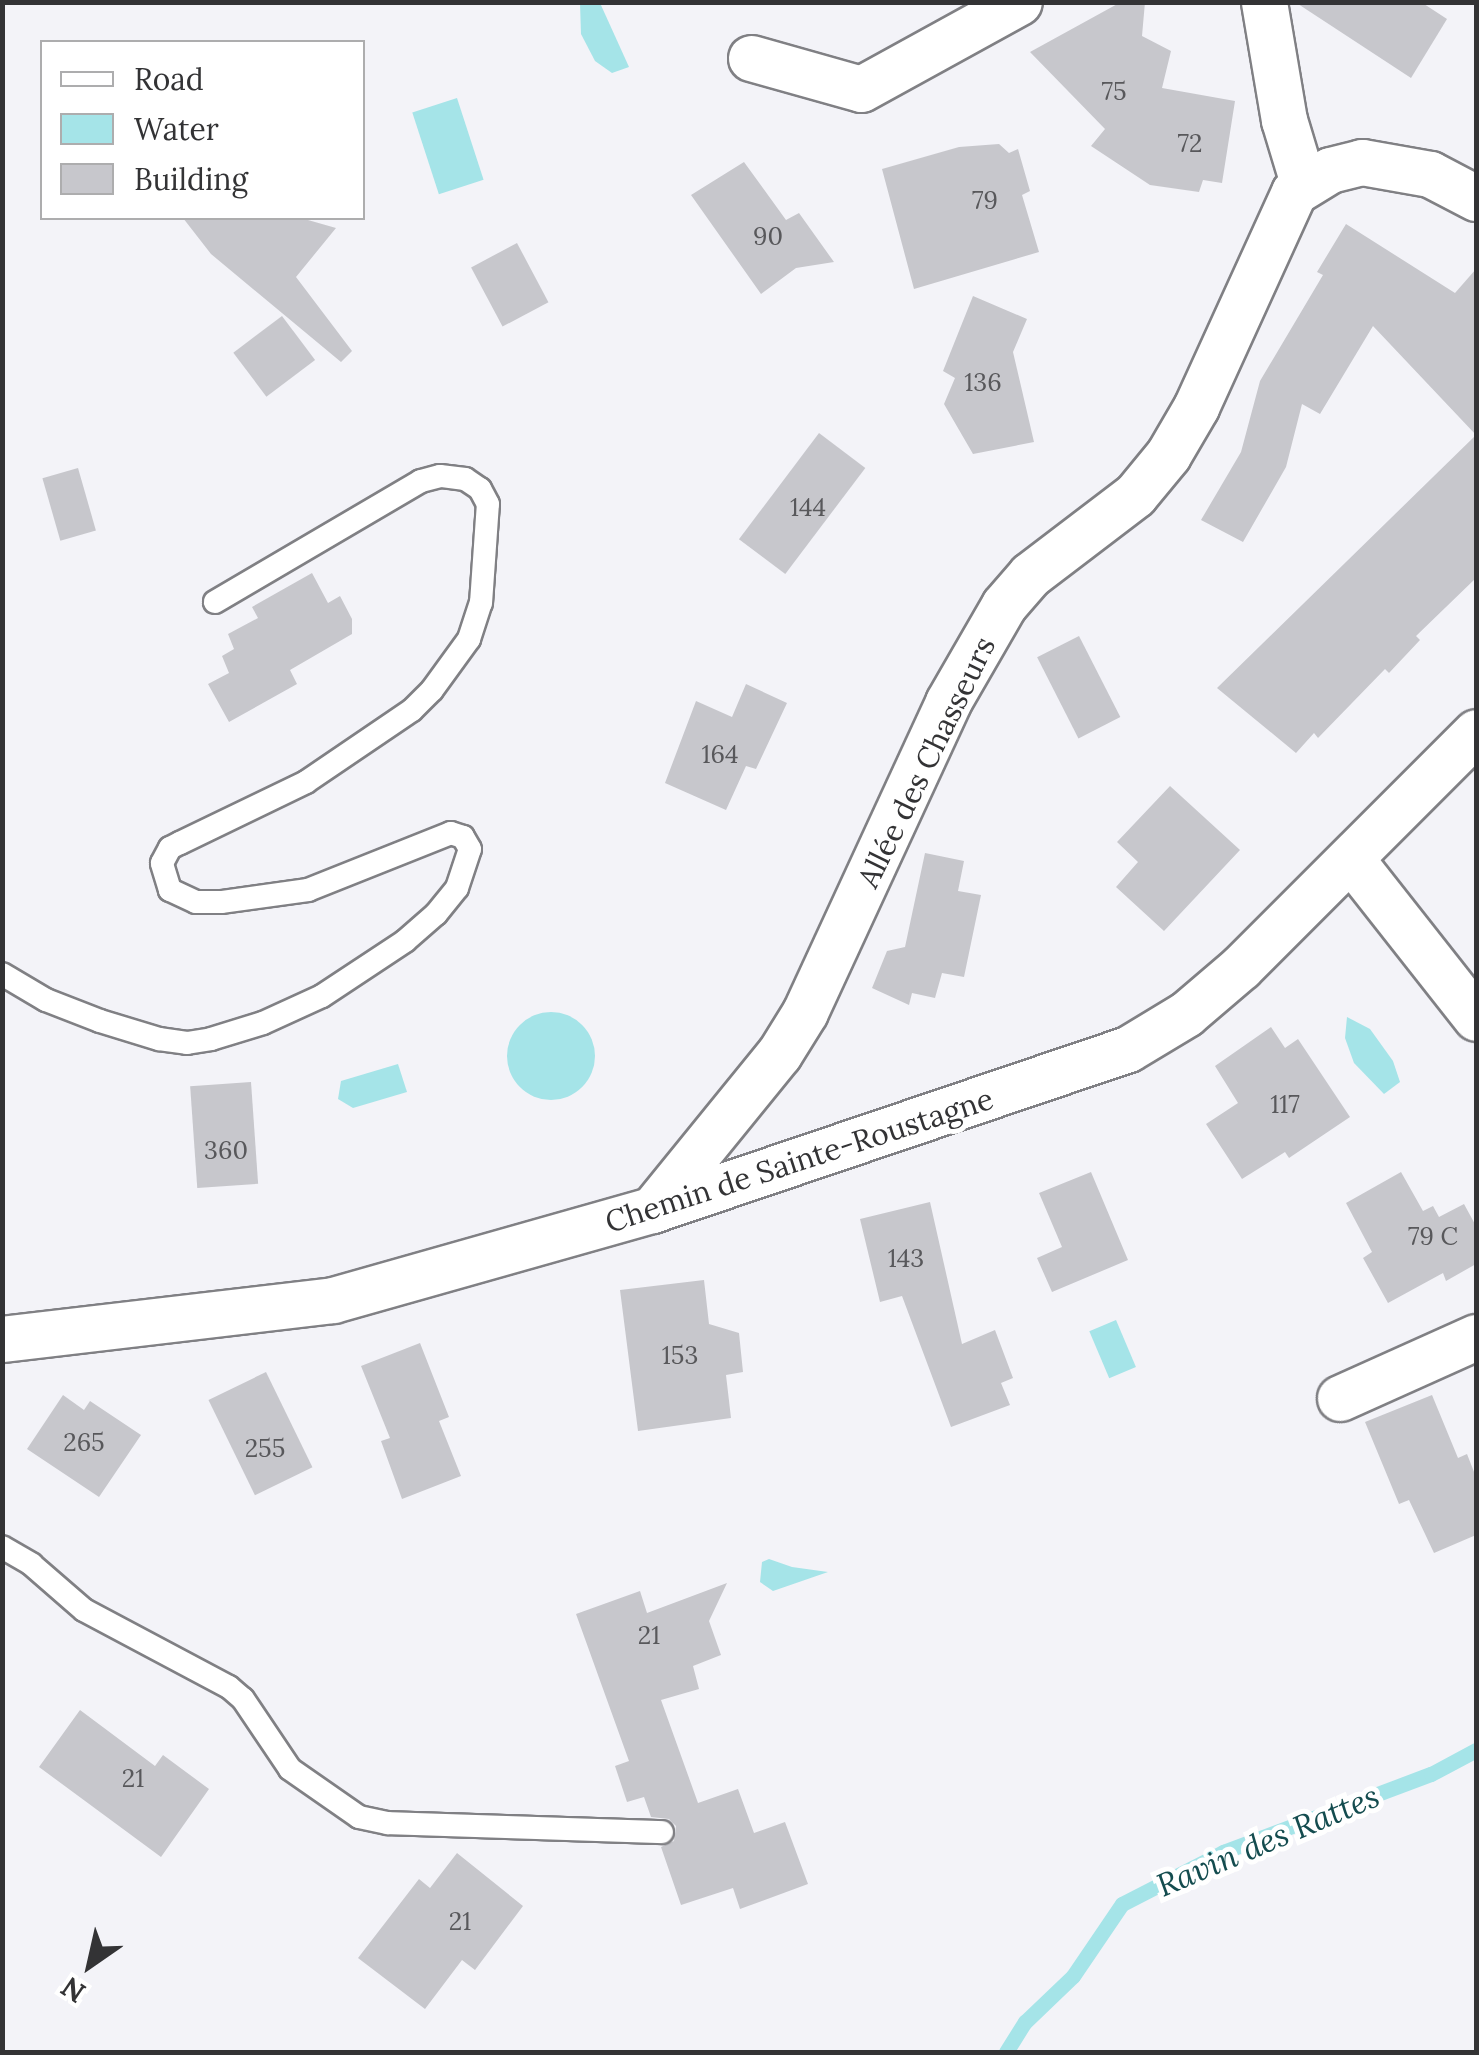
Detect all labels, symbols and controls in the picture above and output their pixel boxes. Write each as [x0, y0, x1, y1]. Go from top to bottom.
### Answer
legend [40, 40, 365, 220]
text: Road [134, 60, 204, 98]
house number: 75 [1101, 76, 1127, 106]
text: Water [134, 110, 219, 148]
house number: 72 [1178, 128, 1202, 158]
text: Building [134, 160, 248, 198]
house number: 79 [972, 185, 998, 215]
house number: 90 [753, 221, 783, 251]
house number: 136 [964, 367, 1002, 397]
house number: 144 [790, 492, 826, 522]
street label: Allée des Chasseurs [850, 631, 1002, 893]
house number: 164 [701, 739, 739, 769]
street label: Chemin de Sainte-Roustagne [601, 1080, 997, 1240]
house number: 117 [1270, 1089, 1300, 1119]
house number: 360 [204, 1135, 248, 1165]
house number: 79 C [1408, 1221, 1458, 1251]
house number: 143 [888, 1243, 924, 1273]
house number: 153 [662, 1340, 698, 1370]
house number: 265 [63, 1427, 105, 1457]
house number: 255 [245, 1433, 285, 1463]
house number: 21 [638, 1620, 660, 1650]
house number: 21 [122, 1763, 144, 1793]
water label: Ravin des Rattes [1151, 1777, 1385, 1905]
house number: 21 [449, 1906, 471, 1936]
north arrow [40, 1915, 140, 2015]
text: N [54, 1969, 92, 2011]

